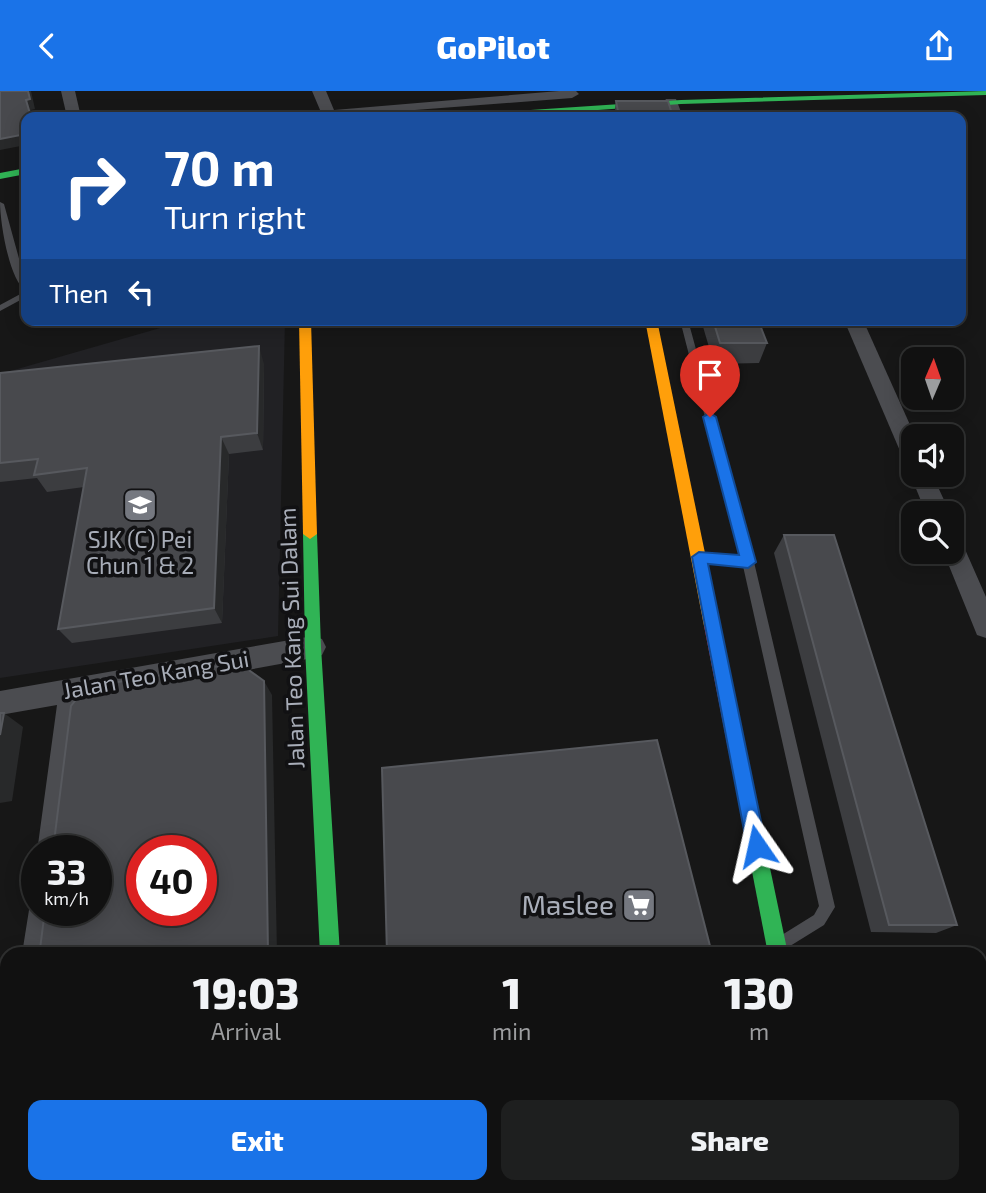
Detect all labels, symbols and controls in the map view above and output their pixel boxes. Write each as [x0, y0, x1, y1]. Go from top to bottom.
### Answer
icon: back [28, 27, 66, 65]
text: GoPilot [436, 27, 550, 65]
icon: share [920, 27, 958, 65]
text: 70 m [164, 137, 275, 196]
icon: right [49, 140, 140, 231]
text: Turn right [164, 197, 306, 235]
icon: left [122, 273, 160, 311]
text: Then [49, 277, 108, 308]
pin [680, 345, 740, 417]
north arrow [901, 347, 964, 409]
map controls [901, 347, 964, 564]
icon: arrive [691, 356, 729, 394]
button: sound [901, 424, 964, 487]
school or university icon: SJK (C) Pei Chun 1 & 2 [121, 486, 159, 524]
button: search [901, 501, 964, 564]
street label: Jalan Teo Kang Sui Dalam [272, 507, 310, 769]
place label: SJK (C) Pei Chun 1 & 2 [86, 525, 194, 579]
street label: Jalan Teo Kang Sui [61, 644, 251, 704]
position arrow [720, 809, 794, 883]
speed limit sign: 40 [126, 835, 217, 926]
text: 33 [47, 850, 86, 892]
supermarket icon: Maslee [620, 886, 658, 924]
text: km/h [44, 887, 89, 909]
place label: Maslee [521, 887, 614, 921]
text: 19:03 [193, 967, 299, 1017]
text: 1 [502, 967, 521, 1017]
text: 130 [724, 967, 794, 1017]
text: Arrival [211, 1017, 281, 1045]
text: min [492, 1017, 531, 1045]
text: m [749, 1017, 769, 1045]
button: Exit [28, 1100, 487, 1180]
button: Share [501, 1100, 959, 1180]

